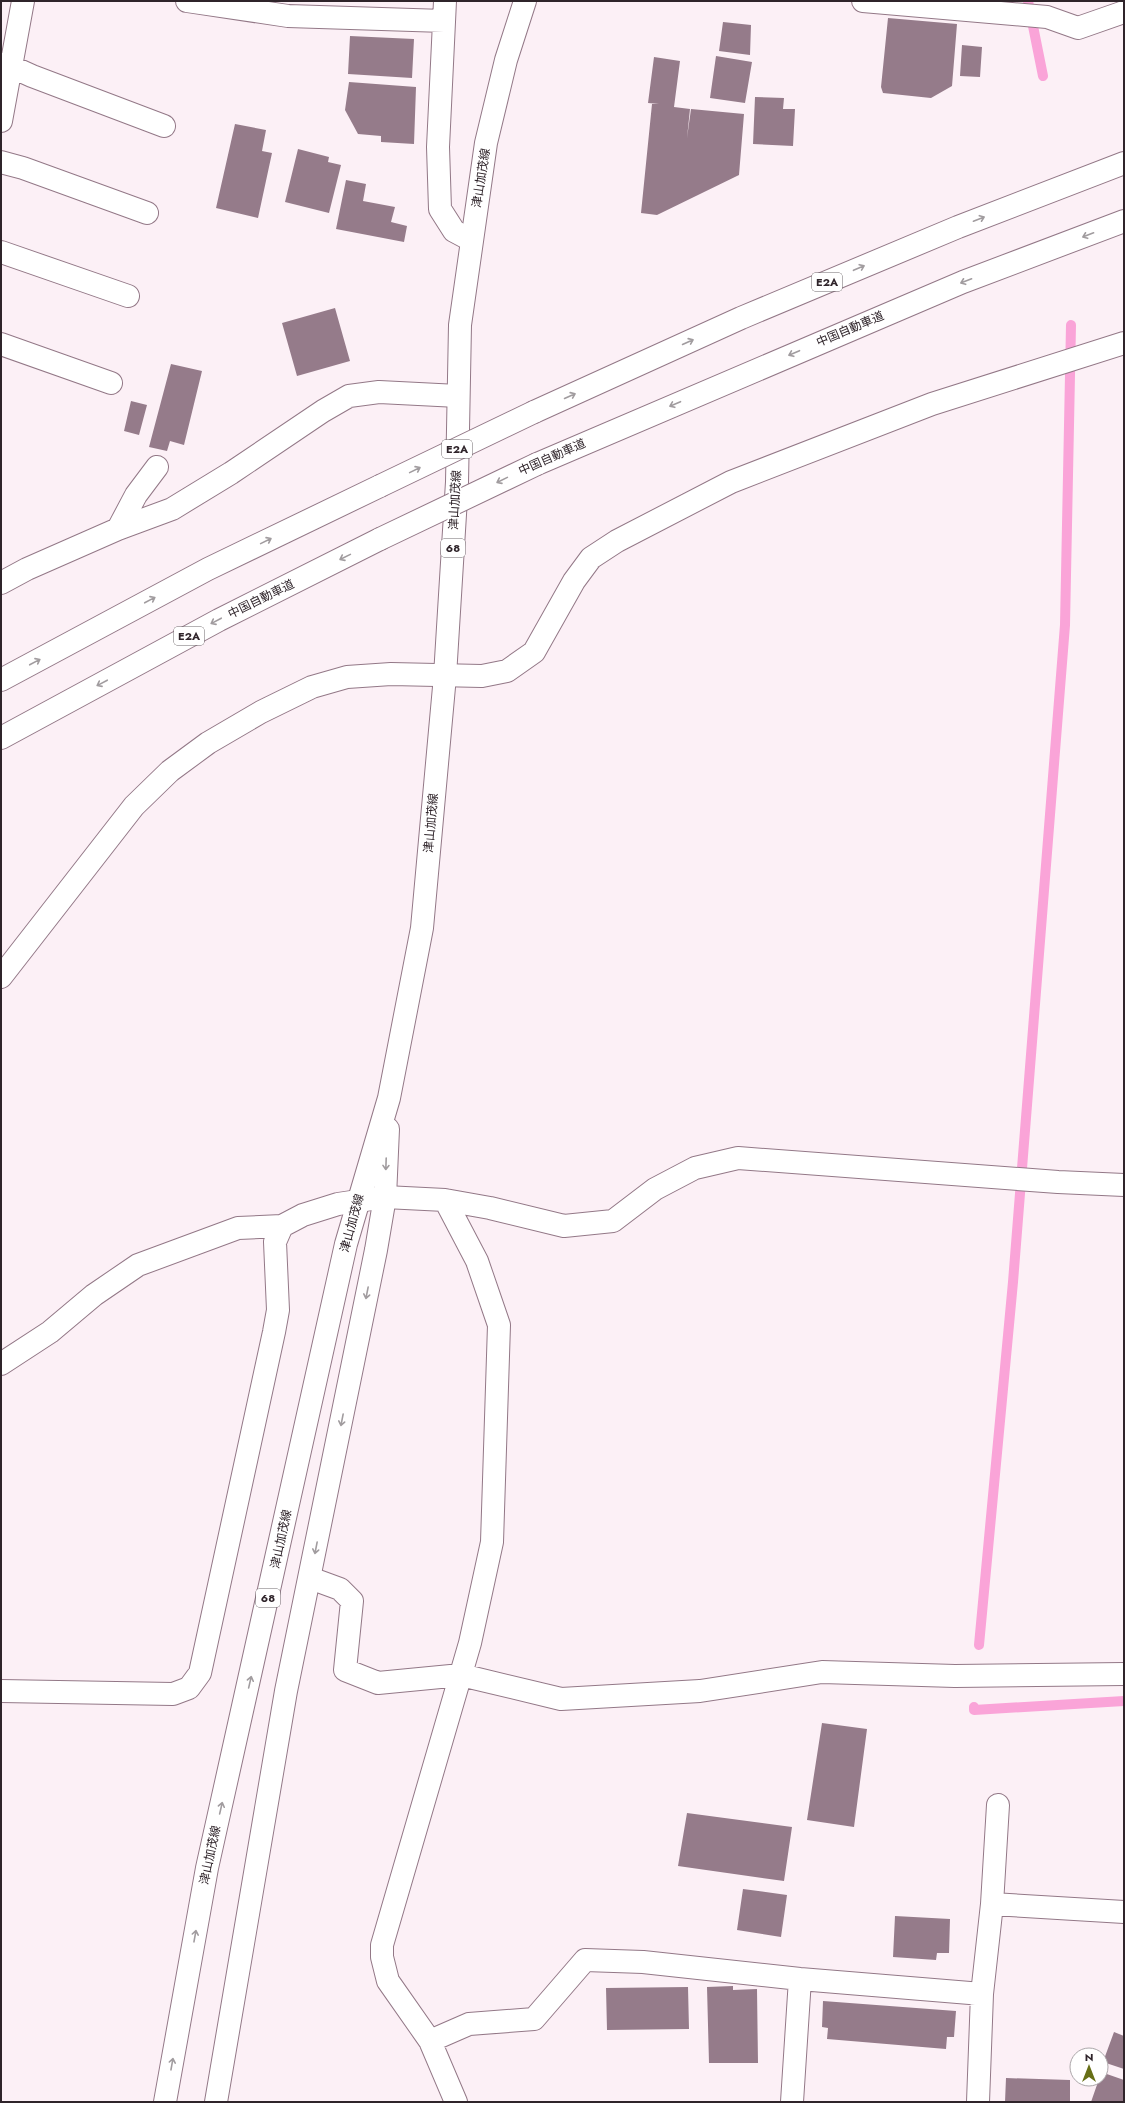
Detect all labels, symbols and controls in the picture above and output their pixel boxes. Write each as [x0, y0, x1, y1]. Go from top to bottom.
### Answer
street label: 津山加茂線 [467, 147, 495, 209]
one-way arrow [973, 214, 985, 222]
one-way arrow [1082, 231, 1094, 239]
one-way arrow [853, 264, 865, 272]
road number: E2A [812, 273, 842, 291]
one-way arrow [961, 277, 973, 285]
street label: 中国自動車道 [813, 307, 887, 351]
one-way arrow [682, 338, 694, 345]
one-way arrow [789, 349, 801, 357]
one-way arrow [564, 392, 576, 399]
one-way arrow [669, 400, 681, 408]
street label: 中国自動車道 [515, 434, 589, 480]
road number: E2A [442, 440, 472, 458]
one-way arrow [408, 466, 420, 473]
street label: 津山加茂線 [444, 470, 466, 530]
one-way arrow [496, 477, 508, 485]
one-way arrow [259, 537, 271, 545]
road number: 68 [441, 539, 465, 557]
one-way arrow [339, 554, 351, 561]
street label: 中国自動車道 [225, 575, 297, 623]
one-way arrow [144, 596, 156, 604]
one-way arrow [211, 618, 223, 625]
road number: E2A [174, 627, 204, 645]
one-way arrow [29, 657, 41, 665]
one-way arrow [96, 679, 108, 687]
street label: 津山加茂線 [419, 792, 443, 854]
one-way arrow [383, 1157, 390, 1170]
street label: 津山加茂線 [336, 1192, 368, 1254]
one-way arrow [363, 1286, 371, 1299]
one-way arrow [337, 1413, 345, 1426]
street label: 津山加茂線 [266, 1508, 296, 1570]
one-way arrow [312, 1541, 320, 1554]
road number: 68 [256, 1589, 280, 1607]
one-way arrow [246, 1675, 254, 1688]
one-way arrow [217, 1802, 225, 1815]
street label: 津山加茂線 [195, 1824, 225, 1886]
one-way arrow [191, 1930, 199, 1943]
north arrow [1069, 2047, 1109, 2087]
text: N [1085, 2049, 1093, 2065]
one-way arrow [168, 2058, 176, 2071]

